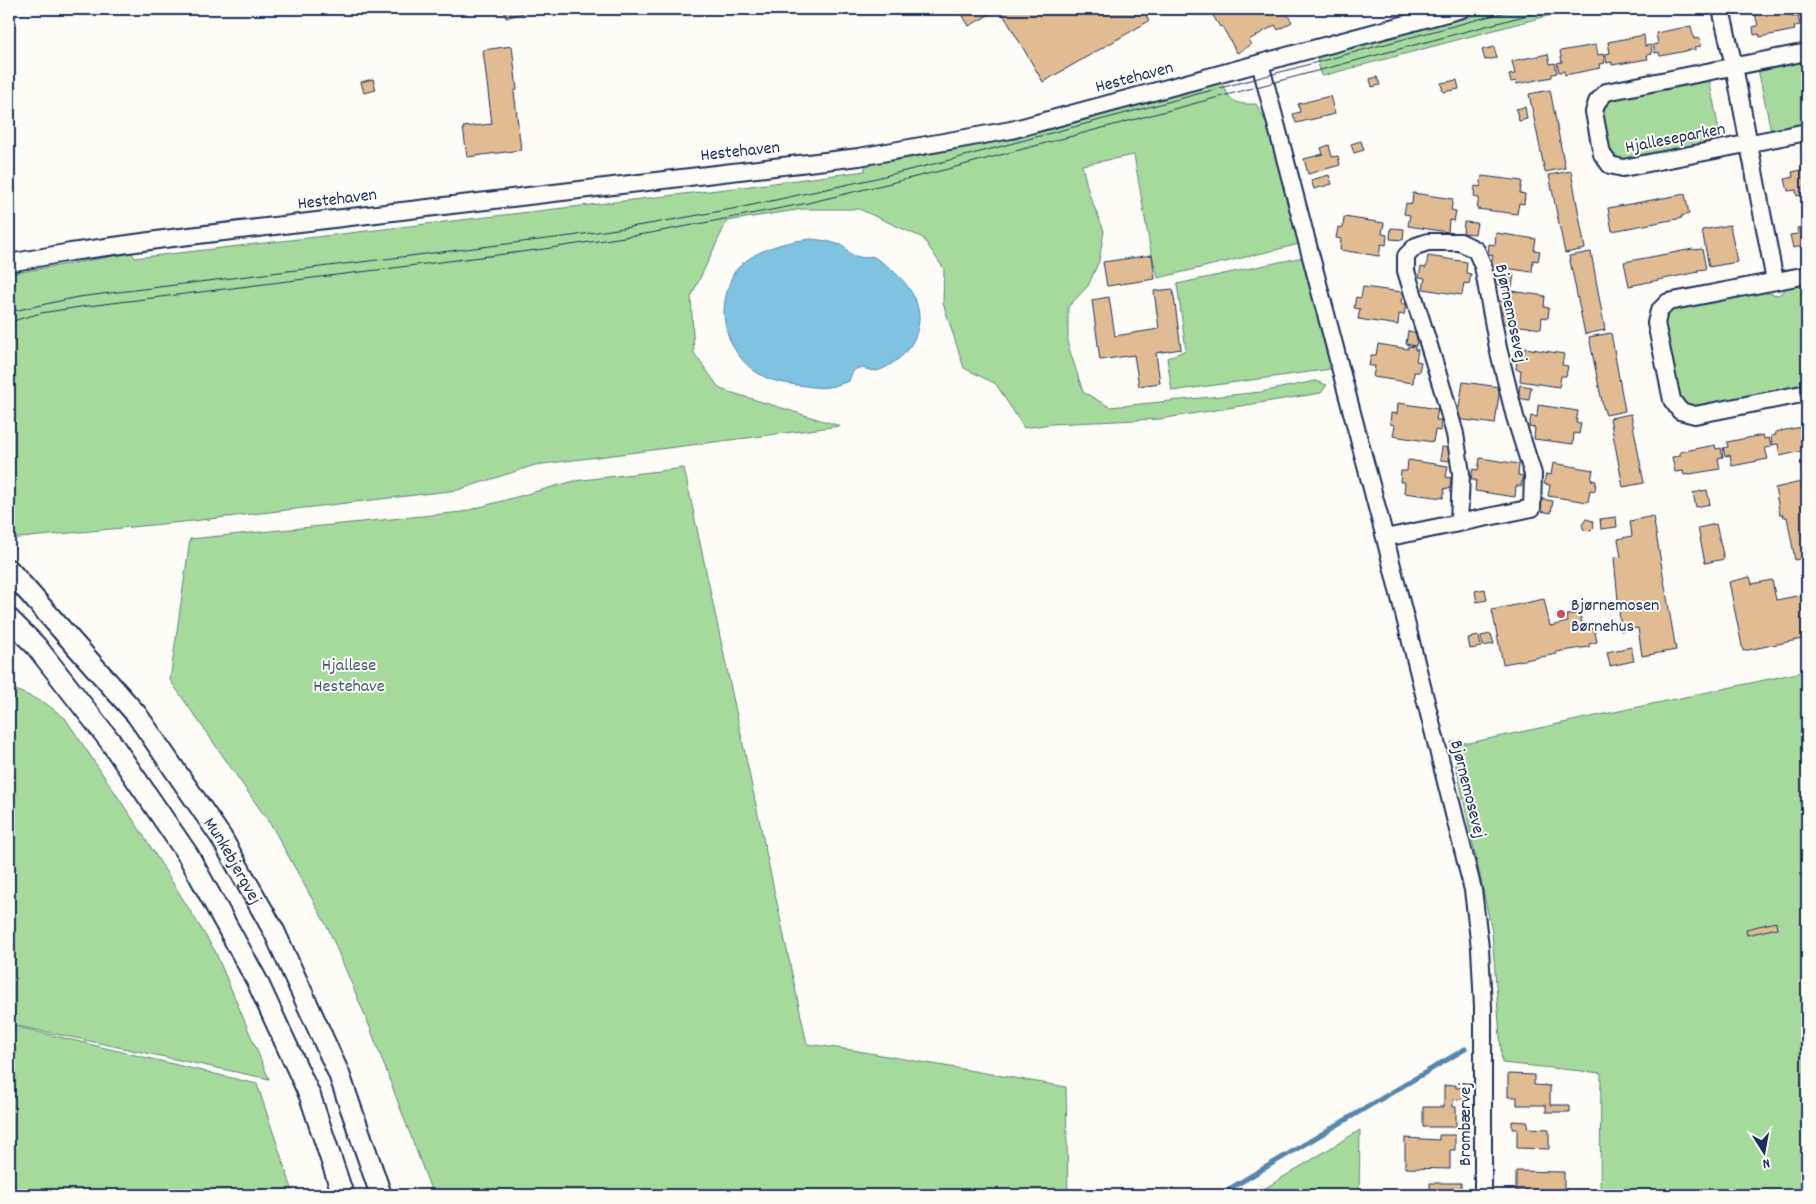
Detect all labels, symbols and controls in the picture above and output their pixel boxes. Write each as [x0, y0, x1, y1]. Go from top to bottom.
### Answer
street label: Hestehaven [1093, 56, 1176, 101]
street label: Hjalleseparken [1623, 118, 1728, 161]
street label: Hestehaven [699, 136, 781, 169]
street label: Hestehaven [296, 183, 378, 218]
street label: Bjørnemosevej [1487, 262, 1532, 365]
place label: Bjørnemosen Børnehus [1571, 594, 1659, 640]
marker: Bjørnemosen Børnehus [1555, 608, 1567, 620]
park label: Hjallese Hestehave [313, 654, 385, 700]
street label: Bjørnemosevej [1442, 738, 1491, 841]
street label: Munkebjergvej [196, 813, 267, 910]
street label: Brombærvej [1454, 1082, 1479, 1166]
north arrow [1738, 1126, 1788, 1176]
text: N [1761, 1152, 1771, 1173]

